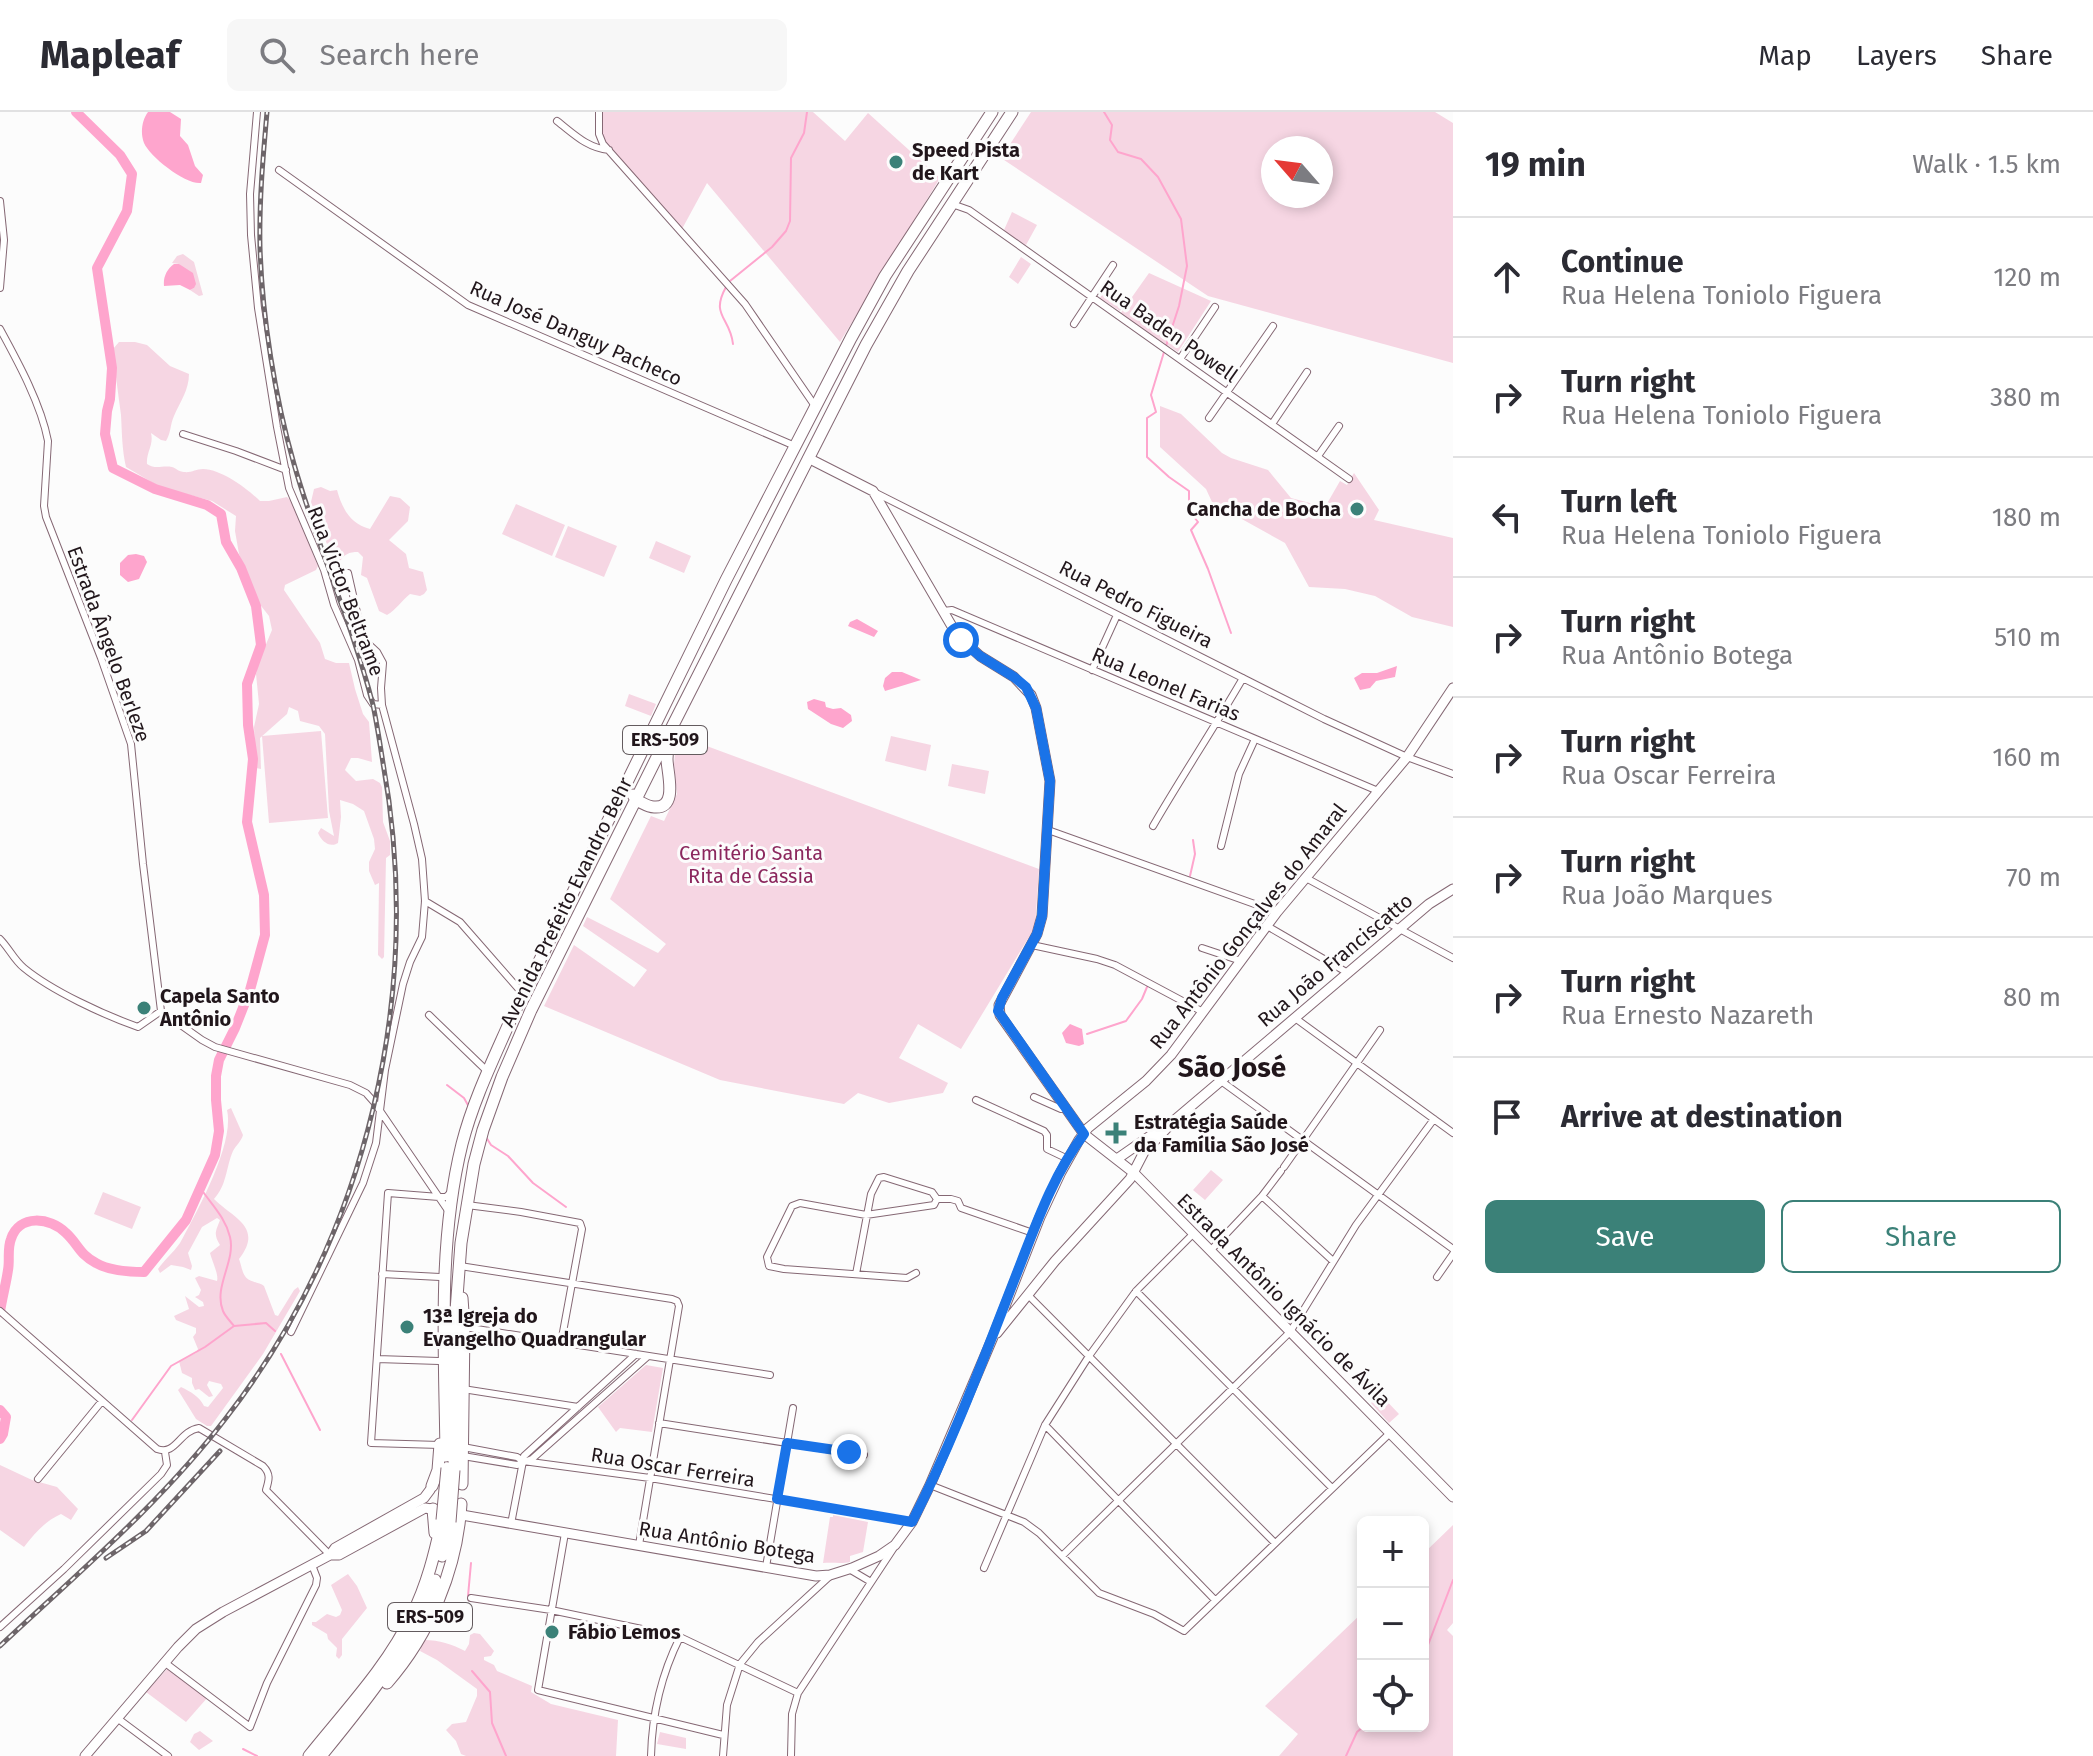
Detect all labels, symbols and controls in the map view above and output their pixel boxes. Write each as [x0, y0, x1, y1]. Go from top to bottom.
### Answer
search box [227, 19, 787, 91]
text: Mapleaf [40, 32, 179, 78]
icon: search [255, 33, 299, 77]
text: Search here [319, 37, 480, 73]
text: Map [1758, 39, 1812, 72]
text: Layers [1856, 39, 1937, 72]
text: Share [1981, 39, 2053, 72]
north arrow [1261, 136, 1333, 208]
place label: Speed Pista de Kart [912, 138, 1020, 185]
text: 19 min [1485, 144, 1586, 185]
text: Walk · 1.5 km [1912, 149, 2061, 180]
marker: Speed Pista de Kart [887, 153, 905, 171]
text: Continue [1561, 244, 1684, 280]
icon: ahead [1485, 255, 1529, 299]
text: 120 m [1993, 262, 2061, 293]
street label: Rua José Danguy Pacheco [466, 275, 686, 391]
street label: Rua Baden Powell [1096, 275, 1243, 388]
text: Rua Helena Toniolo Figuera [1561, 280, 1882, 311]
text: Turn right [1561, 364, 1696, 400]
icon: right [1485, 375, 1529, 419]
text: 380 m [1990, 382, 2061, 413]
text: Rua Helena Toniolo Figuera [1561, 400, 1882, 431]
text: Turn left [1561, 484, 1677, 520]
icon: left [1485, 495, 1529, 539]
place label: Cancha de Bocha [1187, 497, 1341, 521]
marker: Cancha de Bocha [1348, 500, 1366, 518]
text: 180 m [1992, 502, 2061, 533]
street label: Rua Victor Beltrame [303, 503, 389, 679]
text: Rua Helena Toniolo Figuera [1561, 520, 1882, 551]
street label: Estrada Ângelo Berleze [62, 543, 156, 745]
street label: Rua Pedro Figueira [1055, 555, 1217, 653]
text: Turn right [1561, 604, 1696, 640]
icon: right [1485, 615, 1529, 659]
route start [943, 622, 979, 658]
text: 510 m [1994, 622, 2061, 653]
text: Rua Antônio Botega [1561, 640, 1793, 671]
street label: Rua Leonel Farias [1088, 642, 1244, 726]
text: Turn right [1561, 724, 1696, 760]
road number: ERS-509 [623, 726, 707, 754]
icon: right [1485, 735, 1529, 779]
text: 160 m [1992, 742, 2061, 773]
text: Rua Oscar Ferreira [1561, 760, 1776, 791]
street label: Avenida Prefeito Evandro Behr [495, 773, 637, 1031]
street label: Rua Antônio Gonçalves do Amaral [1145, 798, 1352, 1054]
park label: Cemitério Santa Rita de Cássia [679, 841, 823, 888]
text: Turn right [1561, 844, 1696, 880]
icon: right [1485, 855, 1529, 899]
text: 70 m [2006, 862, 2061, 893]
text: Rua João Marques [1561, 880, 1773, 911]
street label: Rua João Franciscatto [1253, 888, 1417, 1032]
text: Turn right [1561, 964, 1696, 1000]
icon: right [1485, 975, 1529, 1019]
text: 80 m [2003, 982, 2061, 1013]
place label: Capela Santo Antônio [159, 984, 280, 1031]
marker: Capela Santo Antônio [135, 999, 153, 1017]
text: Rua Ernesto Nazareth [1561, 1000, 1814, 1031]
district label: São José [1178, 1051, 1286, 1084]
icon: arrive [1485, 1095, 1529, 1139]
text: Arrive at destination [1561, 1099, 1843, 1135]
place label: Estratégia Saúde da Família São José [1134, 1110, 1309, 1157]
marker: Estratégia Saúde da Família São José [1105, 1122, 1127, 1144]
street label: Estrada Antônio Ignácio de Ávila [1172, 1188, 1396, 1412]
button: Save [1485, 1200, 1765, 1273]
button: Share [1781, 1200, 2061, 1273]
place label: 13ª Igreja do Evangelho Quadrangular [423, 1304, 647, 1351]
marker: 13ª Igreja do Evangelho Quadrangular [398, 1318, 416, 1336]
route end [831, 1434, 867, 1470]
street label: Rua Oscar Ferreira [589, 1442, 757, 1492]
street label: Rua Antônio Botega [637, 1516, 817, 1568]
map controls [1357, 1516, 1429, 1732]
button: + [1357, 1516, 1429, 1588]
button: − [1357, 1588, 1429, 1660]
road number: ERS-509 [388, 1603, 472, 1631]
place label: Fábio Lemos [568, 1620, 681, 1644]
marker: Fábio Lemos [543, 1623, 561, 1641]
button: locate [1357, 1660, 1429, 1732]

